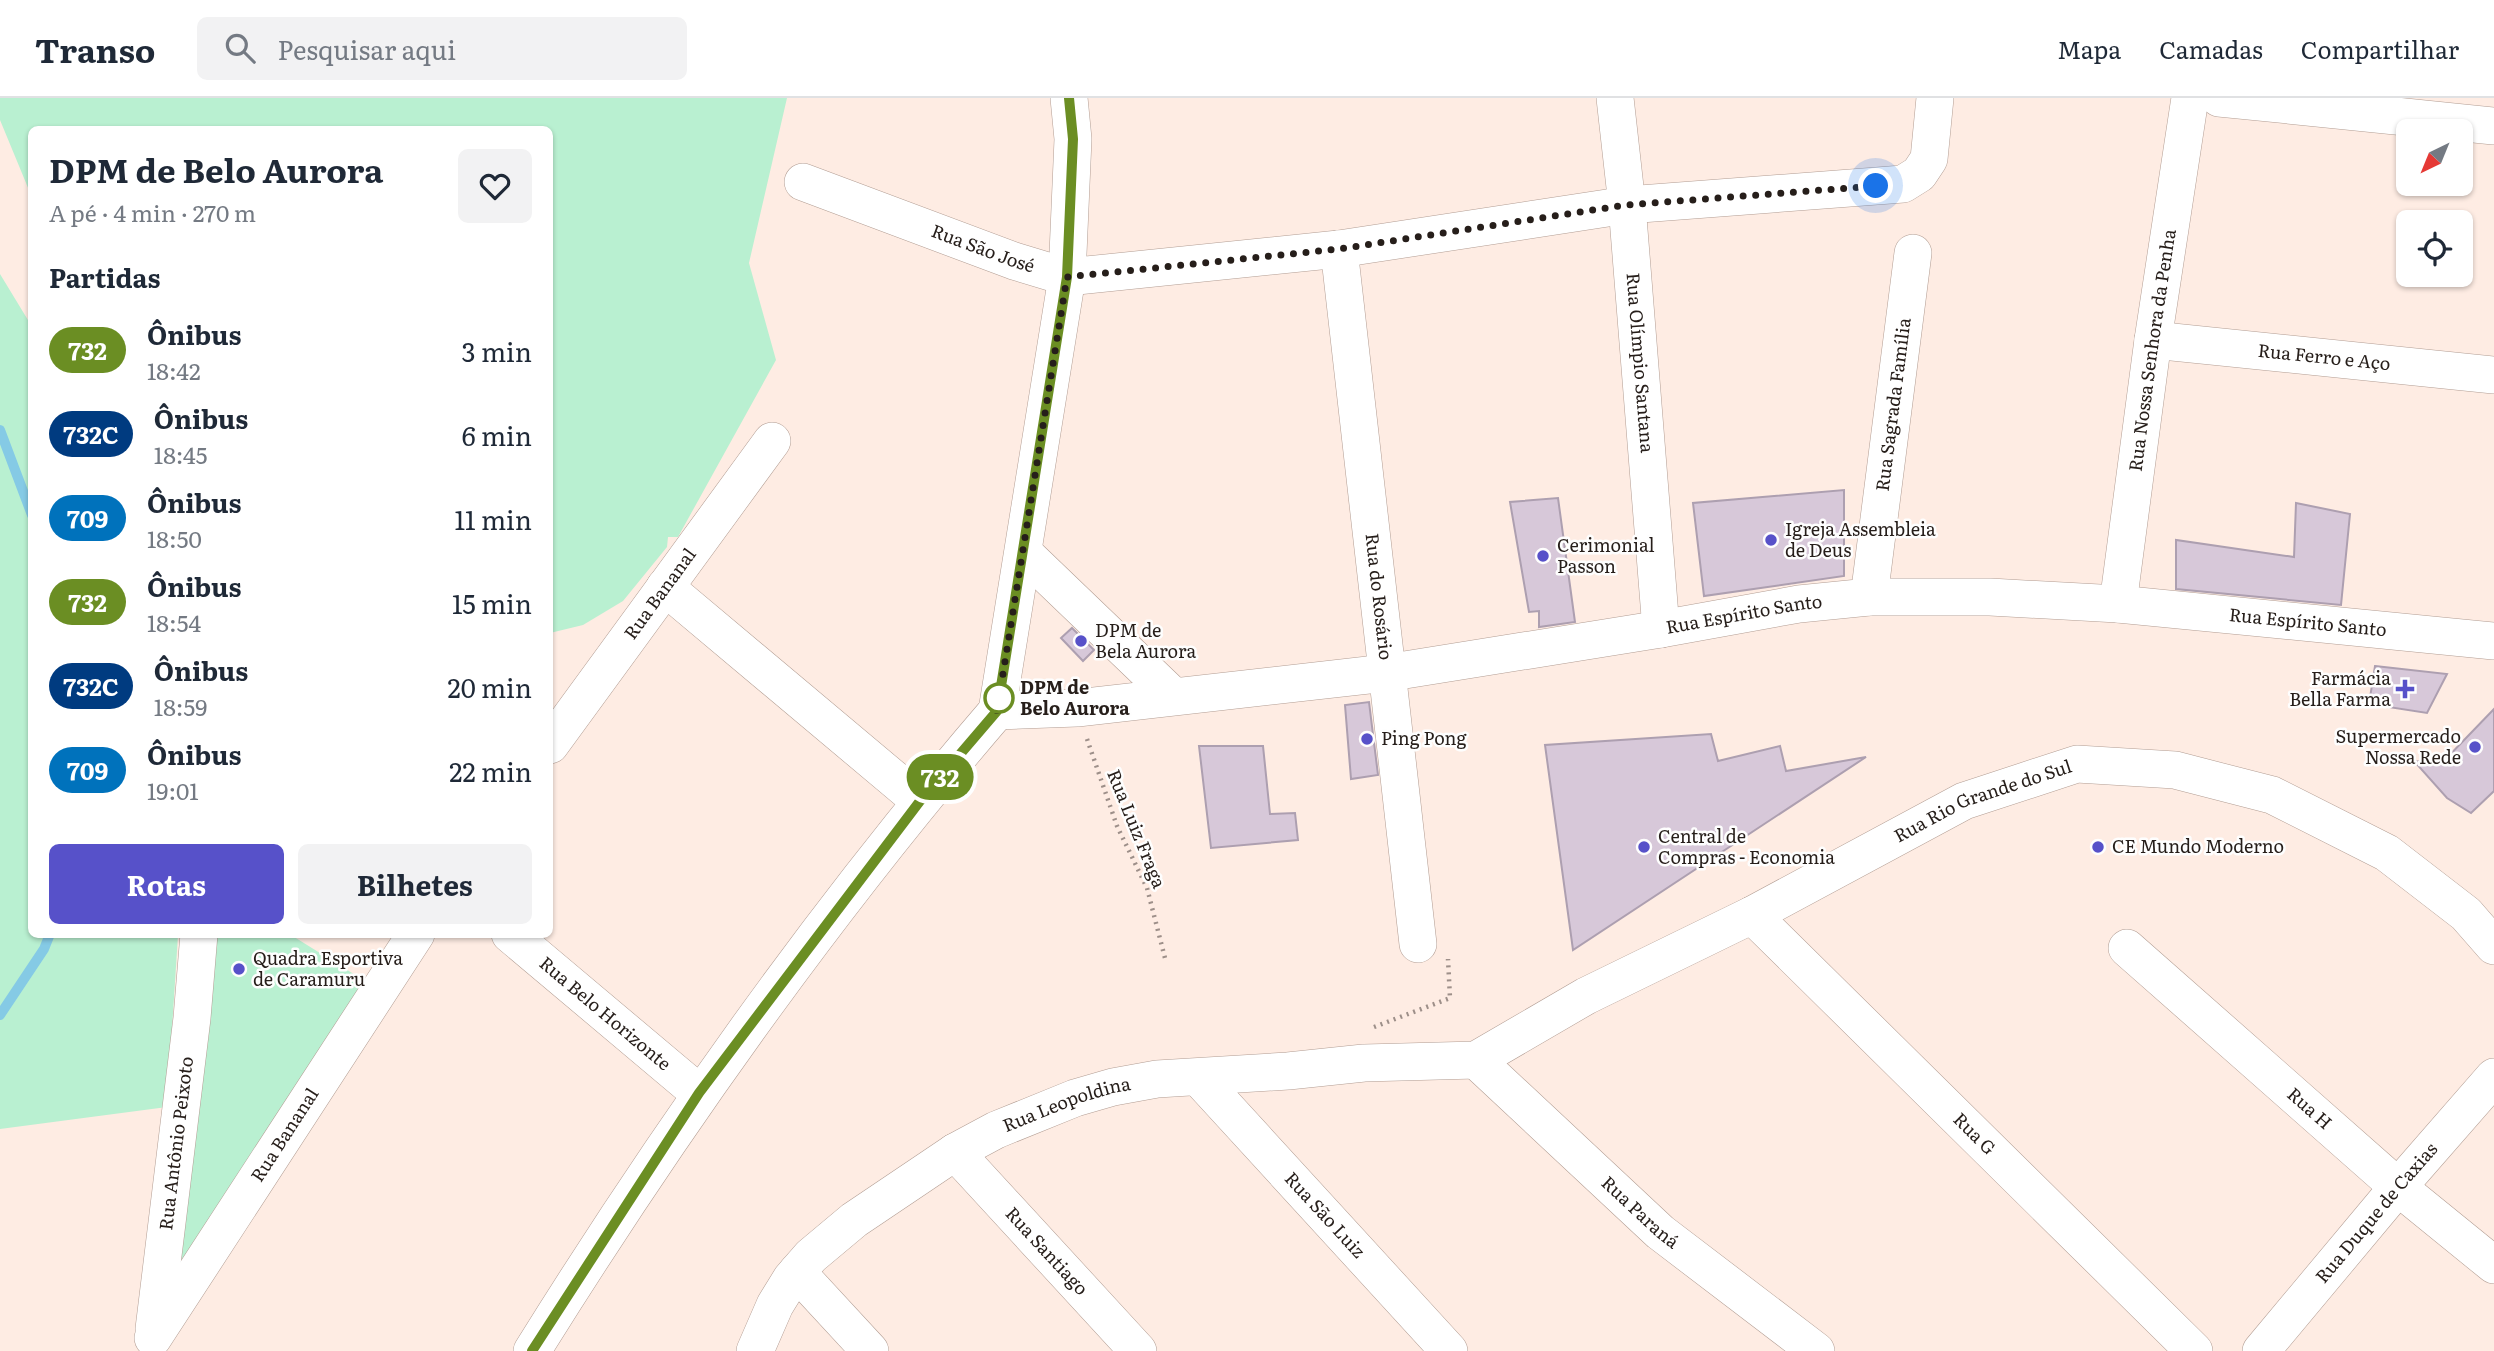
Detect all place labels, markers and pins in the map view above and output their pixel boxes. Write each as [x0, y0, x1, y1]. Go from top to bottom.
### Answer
place label: Igreja Assembleia de Deus [1785, 515, 1936, 563]
place label: Cerimonial Passon [1557, 531, 1655, 579]
marker: Igreja Assembleia de Deus [1763, 532, 1779, 548]
marker: Cerimonial Passon [1535, 548, 1551, 564]
place label: DPM de Bela Aurora [1095, 616, 1196, 664]
marker: DPM de Bela Aurora [1073, 633, 1089, 649]
place label: Farmácia Bella Farma [2289, 664, 2391, 712]
place label: DPM de Belo Aurora [1020, 673, 1130, 721]
marker: Farmácia Bella Farma [2397, 681, 2413, 697]
marker: DPM de Belo Aurora [984, 683, 1014, 713]
place label: Supermercado Nossa Rede [2335, 722, 2461, 770]
place label: Ping Pong [1381, 724, 1468, 751]
marker: Ping Pong [1359, 731, 1375, 747]
marker: Supermercado Nossa Rede [2467, 739, 2483, 755]
place label: Central de Compras - Economia [1658, 822, 1835, 870]
place label: CE Mundo Moderno [2112, 832, 2284, 859]
marker: Central de Compras - Economia [1636, 839, 1652, 855]
marker: CE Mundo Moderno [2090, 839, 2106, 855]
place label: Quadra Esportiva de Caramuru [253, 944, 403, 992]
marker: Quadra Esportiva de Caramuru [231, 961, 247, 977]

